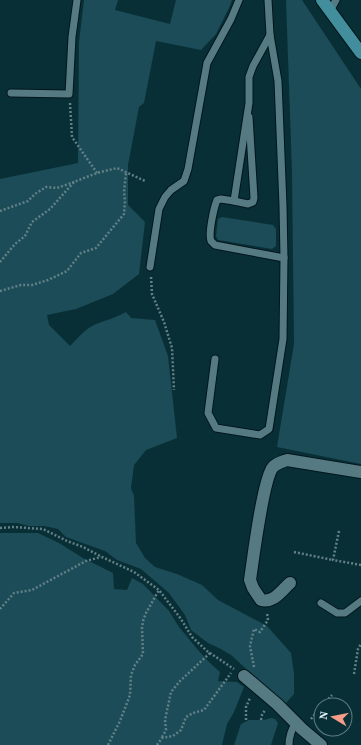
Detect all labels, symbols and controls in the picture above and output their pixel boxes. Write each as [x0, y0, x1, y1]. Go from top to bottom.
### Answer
north arrow [313, 697, 353, 737]
text: N [316, 710, 332, 721]

